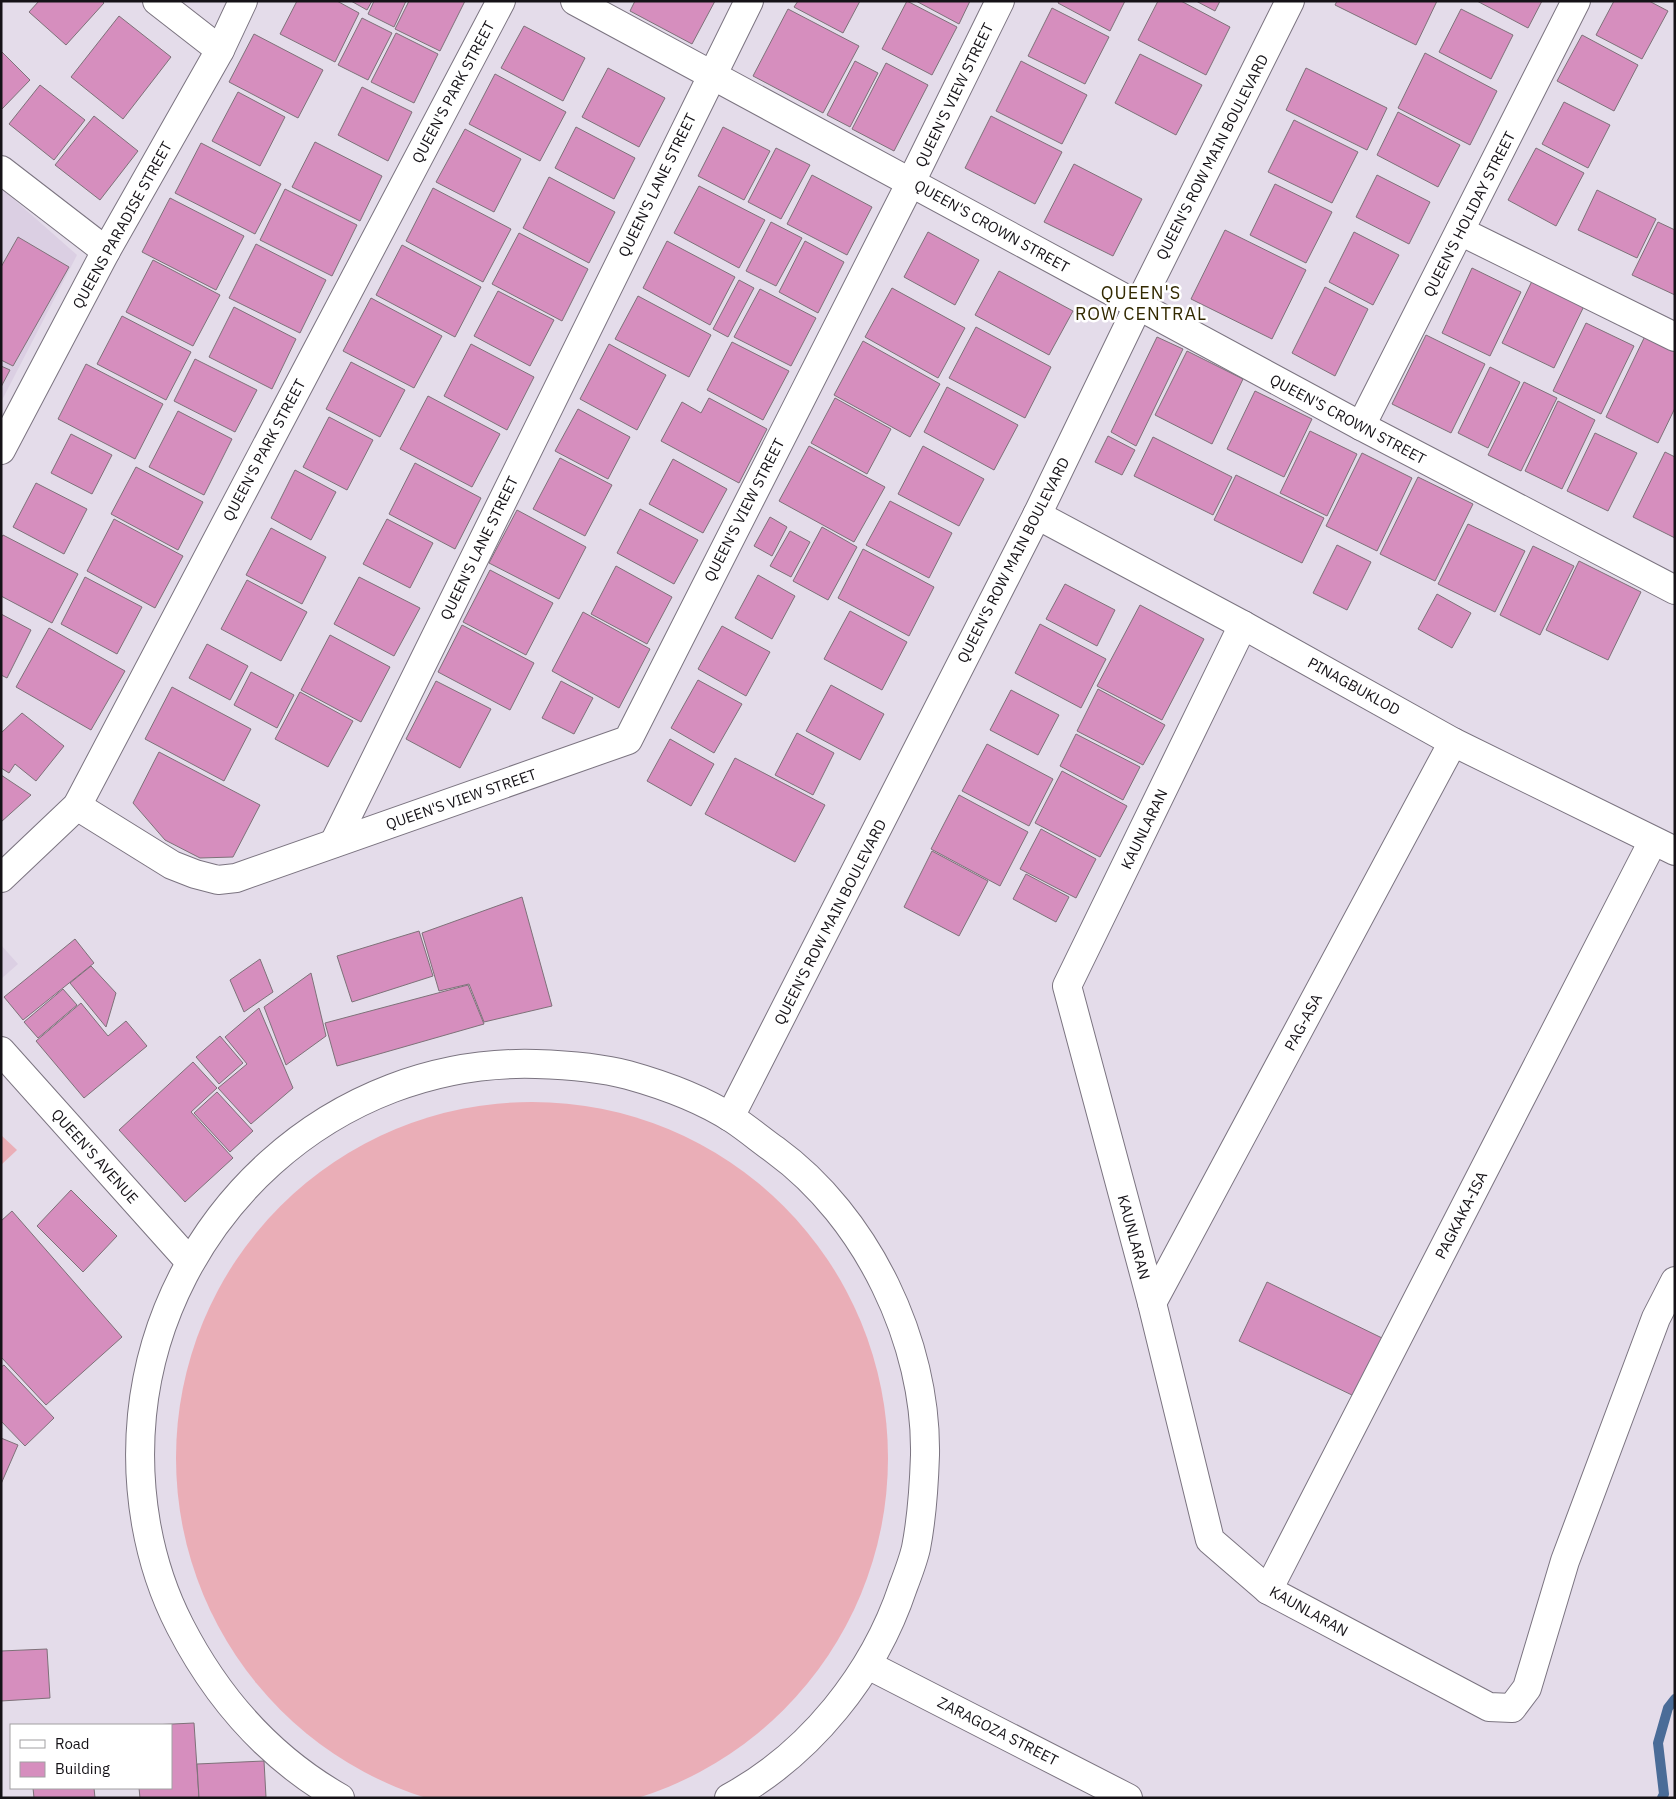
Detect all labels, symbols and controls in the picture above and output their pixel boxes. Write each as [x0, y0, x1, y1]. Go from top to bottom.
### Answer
street label: QUEEN'S PARK STREET [407, 17, 499, 166]
street label: QUEEN'S VIEW STREET [911, 19, 997, 170]
street label: QUEEN'S ROW MAIN BOULEVARD [1152, 51, 1272, 263]
street label: QUEEN'S LANE STREET [614, 110, 700, 260]
street label: QUEEN'S HOLIDAY STREET [1419, 128, 1519, 300]
street label: QUEENS PARADISE STREET [68, 138, 176, 312]
street label: QUEEN'S CROWN STREET [911, 175, 1073, 277]
district label: QUEEN'S ROW CENTRAL [1075, 281, 1207, 325]
street label: QUEEN'S CROWN STREET [1267, 370, 1430, 469]
street label: QUEEN'S PARK STREET [218, 375, 310, 524]
street label: QUEEN'S VIEW STREET [700, 435, 789, 585]
street label: QUEEN'S ROW MAIN BOULEVARD [953, 454, 1073, 666]
street label: QUEEN'S LANE STREET [436, 473, 522, 623]
street label: PINAGBUKLOD [1304, 653, 1404, 719]
street label: QUEEN'S VIEW STREET [383, 764, 539, 834]
street label: KAUNLARAN [1116, 786, 1172, 872]
street label: QUEEN'S ROW MAIN BOULEVARD [770, 816, 890, 1028]
street label: PAG-ASA [1280, 990, 1326, 1054]
street label: QUEEN'S AVENUE [47, 1105, 143, 1207]
street label: PAGKAKA-ISA [1431, 1168, 1491, 1262]
street label: KAUNLARAN [1114, 1193, 1154, 1281]
street label: KAUNLARAN [1266, 1582, 1352, 1640]
street label: ZARAGOZA STREET [935, 1692, 1062, 1770]
legend [10, 1724, 172, 1789]
text: Road [55, 1734, 90, 1753]
text: Building [55, 1759, 110, 1778]

